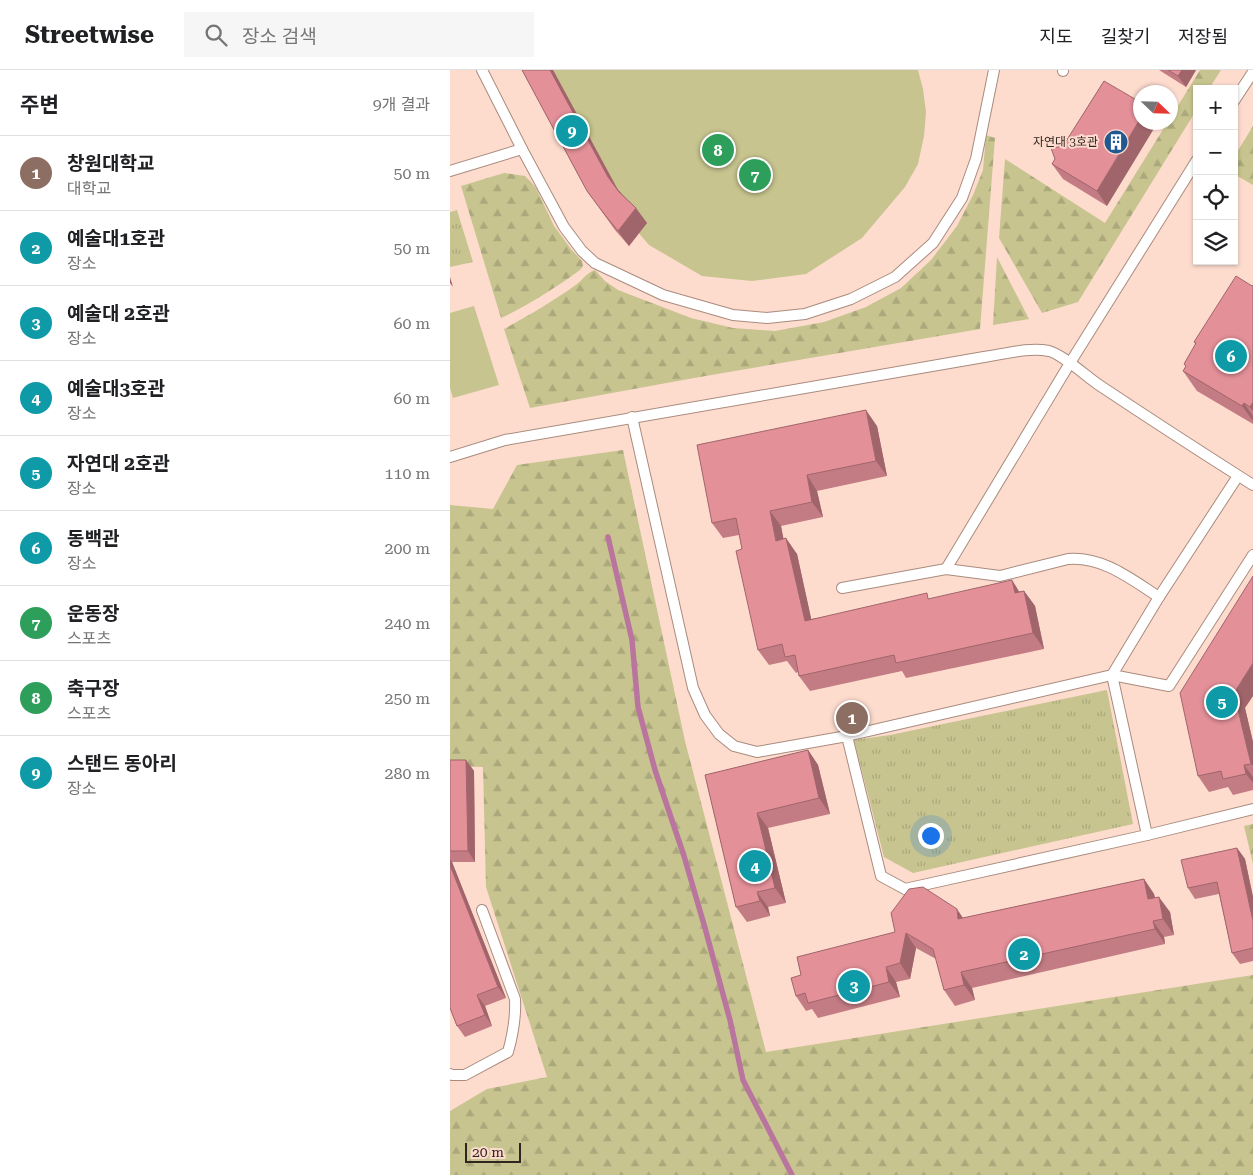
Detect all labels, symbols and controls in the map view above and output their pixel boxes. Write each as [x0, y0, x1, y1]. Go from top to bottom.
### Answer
search box [184, 12, 534, 57]
text: Streetwise [25, 21, 154, 49]
icon: search [202, 21, 230, 49]
text: 장소 검색 [242, 25, 317, 48]
text: 지도 [1040, 26, 1073, 47]
text: 길찾기 [1101, 26, 1150, 47]
text: 저장됨 [1178, 26, 1228, 47]
north arrow [1133, 85, 1178, 130]
map controls [1193, 85, 1238, 265]
button: + [1193, 85, 1238, 130]
text: 주변 [20, 93, 59, 117]
text: 9개 결과 [373, 95, 430, 114]
pin: 9 [556, 112, 588, 150]
building icon: 자연대 3호관 [1103, 129, 1129, 155]
button: − [1193, 130, 1238, 175]
pin: 8 [702, 131, 734, 169]
place label: 자연대 3호관 [1033, 135, 1098, 149]
text: 창원대학교 [67, 152, 154, 175]
pin: 7 [739, 156, 771, 194]
text: 1 [32, 164, 40, 183]
text: 50 m [393, 164, 430, 183]
button: locate [1193, 175, 1238, 220]
text: 대학교 [67, 179, 111, 198]
button: layers [1193, 220, 1238, 265]
text: 예술대1호관 [67, 227, 165, 250]
text: 2 [32, 239, 40, 258]
text: 50 m [393, 239, 430, 258]
text: 장소 [67, 254, 96, 273]
text: 예술대 2호관 [67, 302, 170, 325]
text: 3 [32, 314, 40, 333]
text: 60 m [393, 314, 430, 333]
text: 장소 [67, 329, 96, 348]
pin: 6 [1215, 337, 1247, 375]
text: 예술대3호관 [67, 377, 165, 400]
text: 4 [32, 389, 40, 408]
text: 60 m [393, 389, 430, 408]
text: 장소 [67, 404, 96, 423]
text: 자연대 2호관 [67, 452, 170, 475]
text: 5 [32, 464, 40, 483]
text: 110 m [384, 464, 430, 483]
text: 장소 [67, 479, 96, 498]
text: 동백관 [67, 527, 119, 550]
text: 6 [32, 539, 40, 558]
text: 200 m [384, 539, 430, 558]
text: 장소 [67, 554, 96, 573]
text: 운동장 [67, 602, 119, 625]
text: 7 [32, 614, 40, 633]
text: 240 m [384, 614, 430, 633]
text: 스포츠 [67, 629, 111, 648]
text: 축구장 [67, 677, 119, 700]
pin: 5 [1206, 683, 1238, 721]
text: 8 [32, 689, 40, 708]
text: 250 m [384, 689, 430, 708]
pin: 1 [836, 699, 868, 737]
text: 스포츠 [67, 704, 111, 723]
text: 스탠드 동아리 [67, 752, 177, 775]
text: 9 [32, 764, 40, 783]
text: 280 m [384, 764, 430, 783]
text: 장소 [67, 779, 96, 798]
your location [918, 823, 944, 849]
pin: 4 [739, 847, 771, 885]
pin: 2 [1008, 935, 1040, 973]
pin: 3 [838, 967, 870, 1005]
scale bar [465, 1140, 521, 1163]
text: 20 m [472, 1144, 504, 1160]

